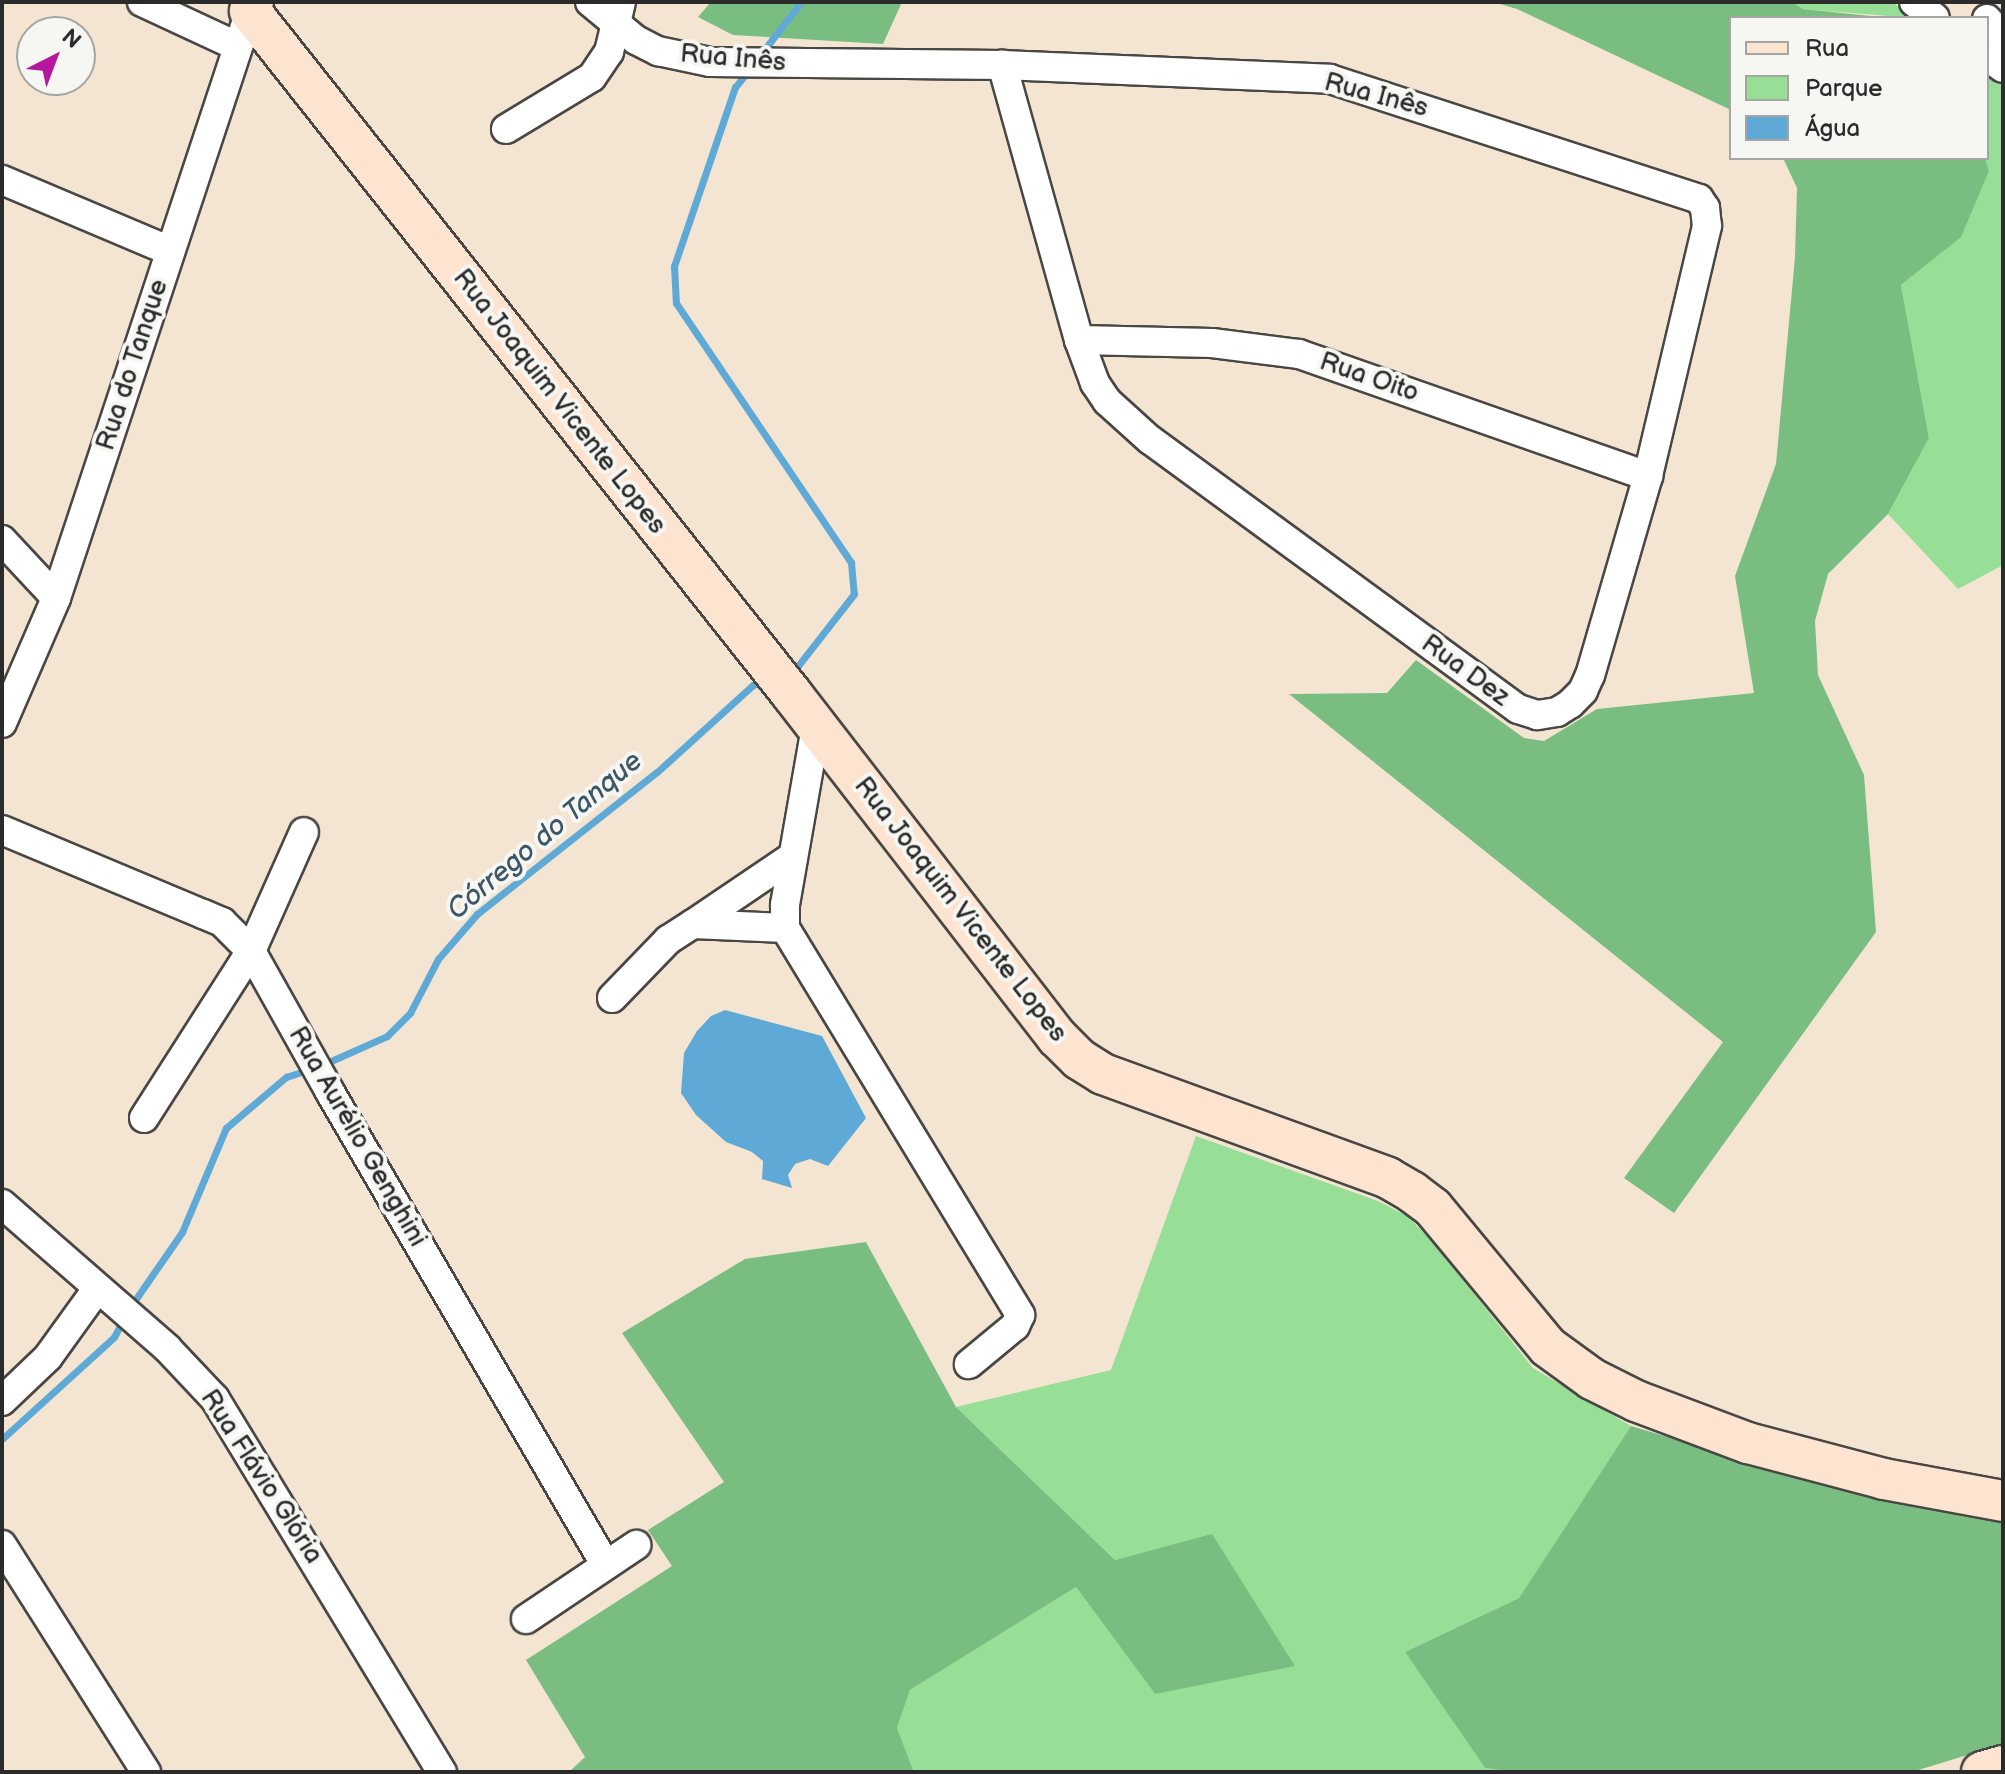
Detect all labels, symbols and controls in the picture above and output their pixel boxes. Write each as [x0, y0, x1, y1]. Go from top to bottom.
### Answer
north arrow [16, 16, 96, 96]
legend [1729, 16, 1989, 160]
text: N [56, 24, 86, 55]
text: Rua [1805, 34, 1849, 63]
street label: Rua Inês [679, 39, 787, 79]
street label: Rua Inês [1321, 67, 1431, 125]
text: Parque [1805, 74, 1883, 103]
text: Água [1805, 114, 1860, 143]
street label: Rua Joaquim Vicente Lopes [445, 263, 673, 541]
street label: Rua do Tanque [91, 275, 175, 455]
street label: Rua Oito [1315, 347, 1423, 409]
street label: Rua Dez [1415, 629, 1515, 713]
water label: Córrego do Tanque [440, 744, 650, 928]
street label: Rua Joaquim Vicente Lopes [846, 771, 1074, 1049]
street label: Rua Aurélio Genghini [281, 1021, 433, 1253]
street label: Rua Flávio Glória [193, 1384, 329, 1570]

